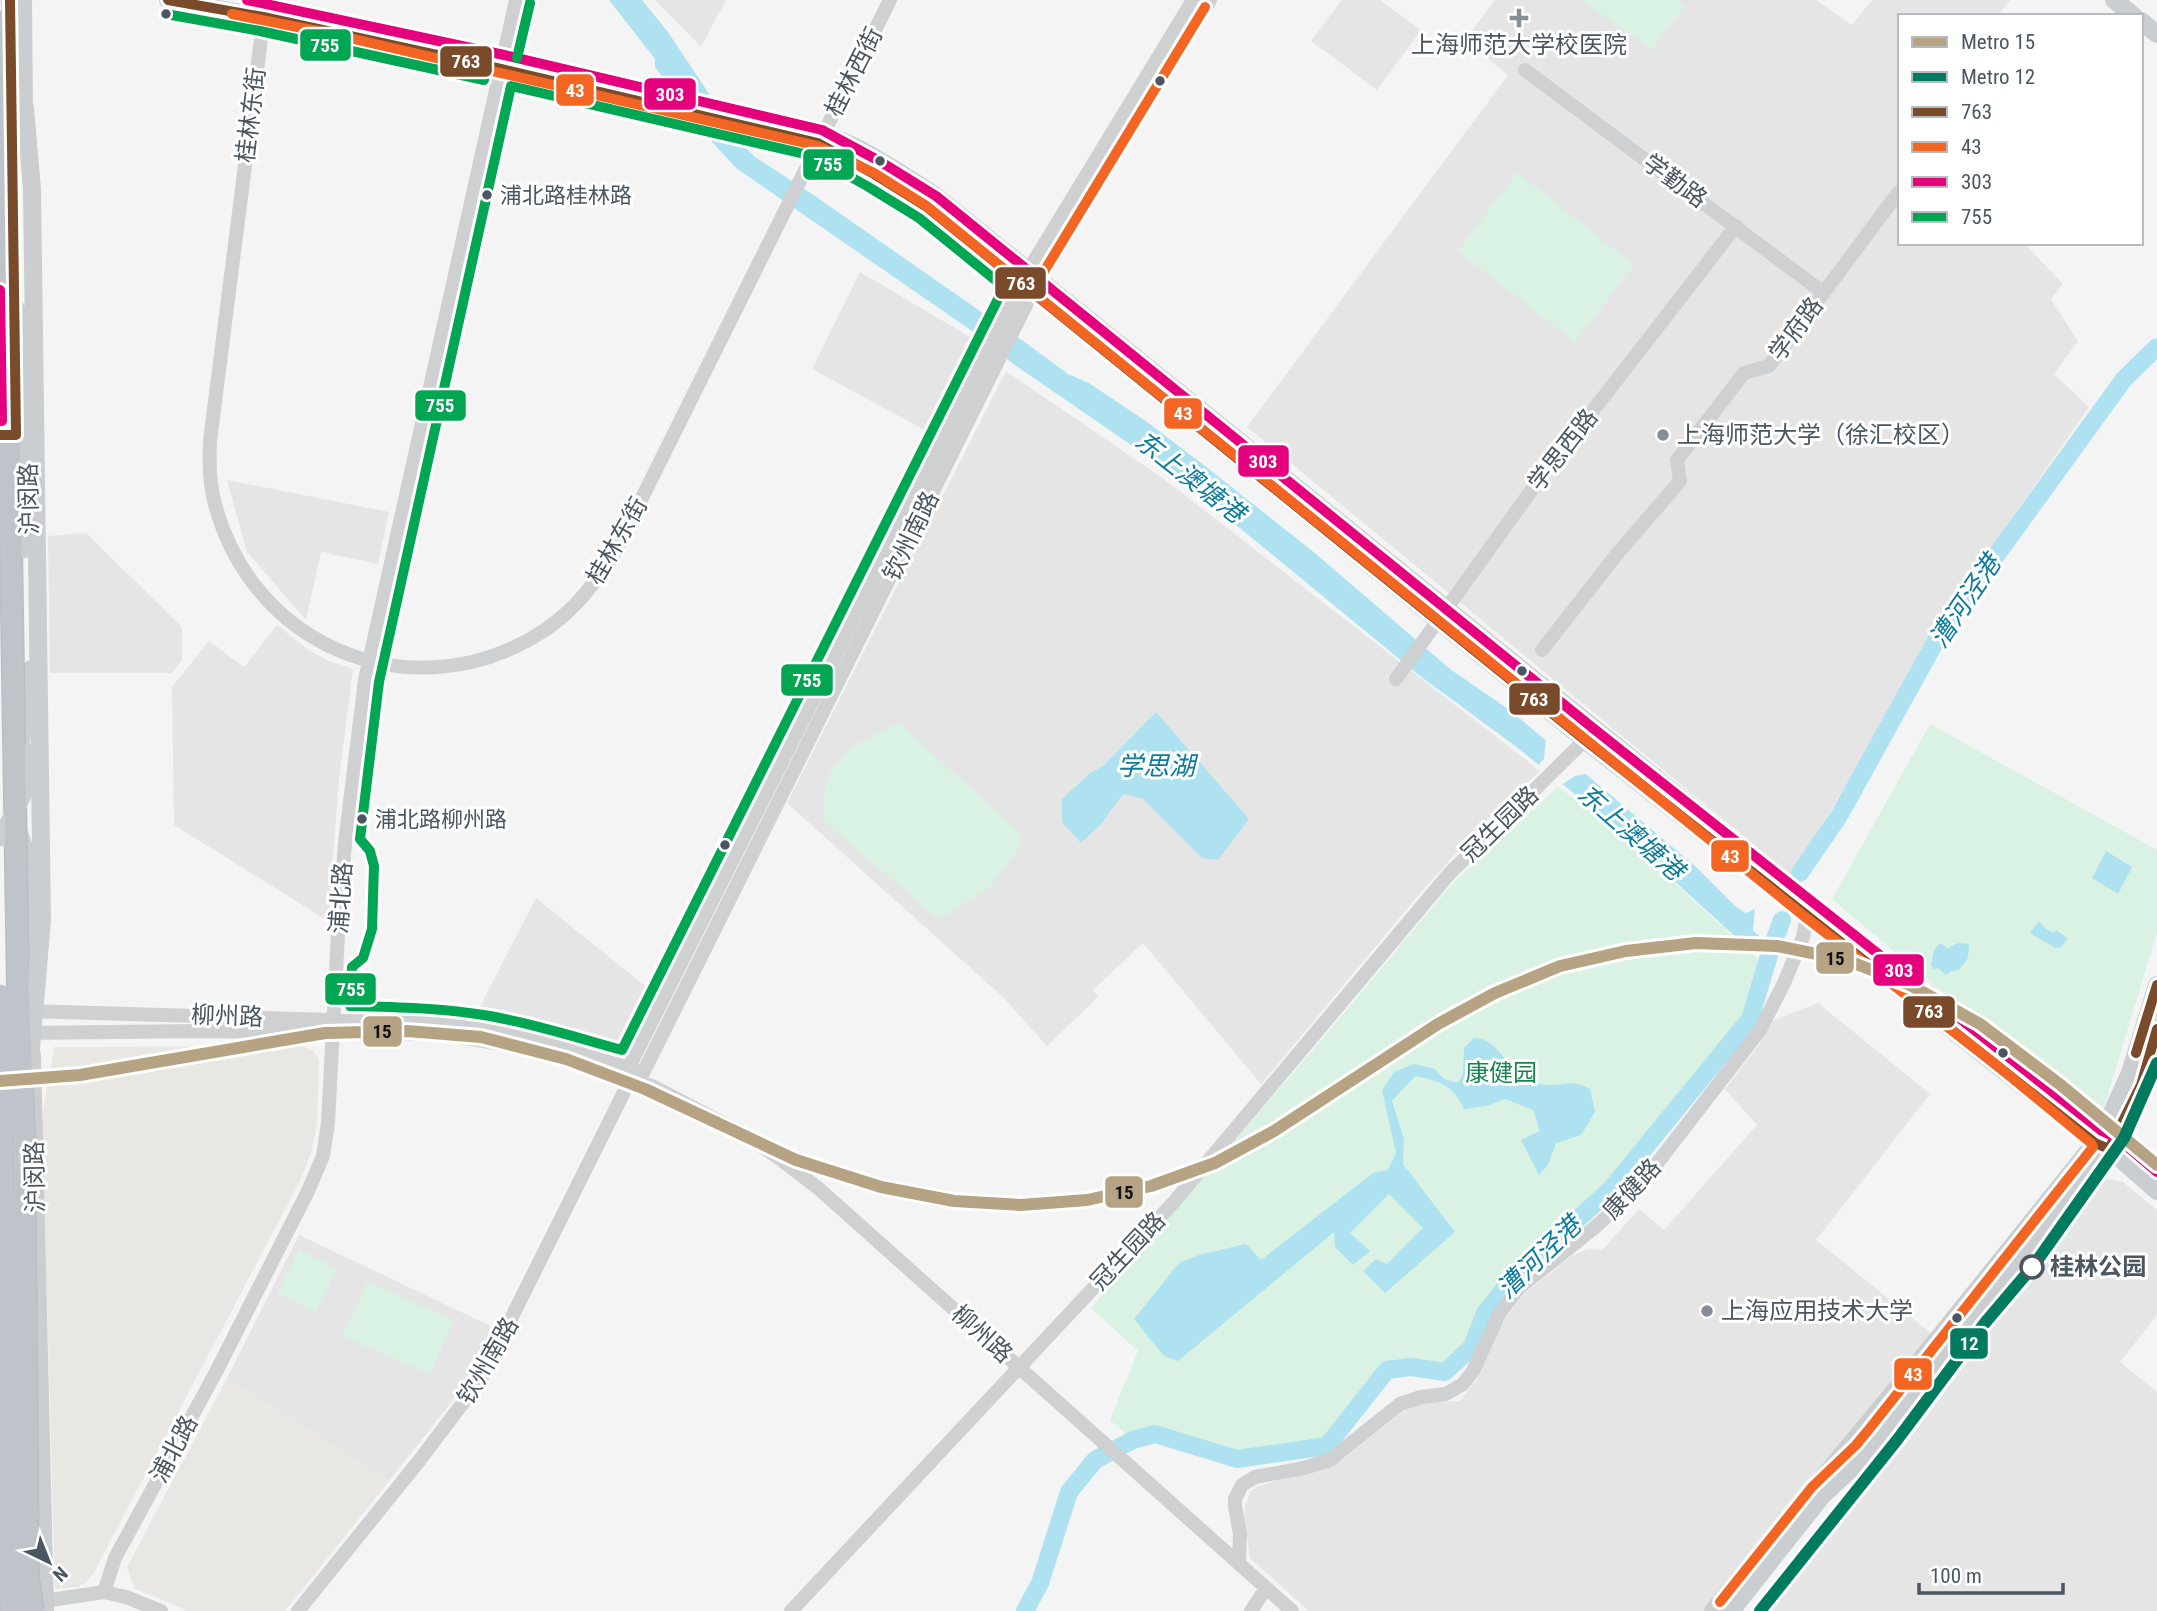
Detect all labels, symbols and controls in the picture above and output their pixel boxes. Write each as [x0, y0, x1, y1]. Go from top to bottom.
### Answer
unlabelled marker [159, 7, 173, 21]
marker: 上海师范大学校医院 [1509, 8, 1529, 28]
legend [1898, 14, 2143, 245]
street label: 桂林西街 [820, 23, 888, 121]
line badge: 755 [299, 28, 352, 62]
text: Metro 15 [1961, 30, 2035, 54]
place label: 上海师范大学校医院 [1411, 31, 1627, 59]
text: 755 [311, 34, 339, 57]
line badge: 763 [439, 45, 493, 78]
text: 763 [452, 50, 480, 73]
text: Metro 12 [1961, 65, 2035, 89]
street label: 桂林东街 [231, 66, 271, 164]
line badge: 43 [555, 73, 595, 107]
unlabelled marker [1153, 74, 1167, 88]
line badge: 303 [643, 77, 697, 111]
text: 43 [565, 79, 585, 102]
text: 303 [656, 83, 684, 106]
text: 763 [1961, 100, 1992, 124]
text: 43 [1961, 135, 1982, 159]
line badge: 755 [802, 148, 855, 181]
street label: 学勤路 [1638, 149, 1712, 213]
text: 755 [814, 153, 842, 176]
unlabelled marker [873, 154, 887, 168]
text: 303 [1961, 170, 1992, 194]
place label: 浦北路桂林路 [500, 183, 632, 208]
marker: 浦北路桂林路 [480, 188, 494, 202]
text: 755 [1961, 205, 1992, 229]
line badge: 763 [994, 266, 1047, 300]
text: 763 [1007, 272, 1035, 295]
street label: 学府路 [1763, 292, 1829, 366]
line badge: 755 [414, 389, 467, 422]
text: 755 [426, 394, 454, 417]
line badge: 43 [1163, 397, 1203, 430]
text: 43 [1173, 402, 1193, 425]
street label: 学思西路 [1522, 404, 1604, 496]
place label: 上海师范大学（徐汇校区） [1677, 421, 1965, 449]
water label: 东上澳塘港 [1130, 425, 1254, 531]
marker: 上海师范大学（徐汇校区） [1655, 427, 1671, 443]
line badge: 303 [1237, 444, 1290, 478]
text: 303 [1249, 450, 1277, 473]
street label: 沪闵路 [14, 463, 44, 535]
street label: 钦州南路 [877, 487, 945, 585]
street label: 桂林东街 [581, 492, 653, 590]
water label: 漕河泾港 [1923, 546, 2009, 653]
line badge: 755 [780, 663, 834, 697]
unlabelled marker [1515, 664, 1529, 678]
text: 755 [793, 669, 821, 692]
line badge: 763 [1508, 682, 1561, 716]
text: 763 [1520, 688, 1548, 711]
water label: 学思湖 [1117, 751, 1199, 781]
water label: 东上澳塘港 [1572, 778, 1693, 889]
street label: 冠生园路 [1456, 781, 1544, 867]
place label: 浦北路柳州路 [375, 807, 507, 832]
marker: 浦北路柳州路 [355, 812, 369, 826]
unlabelled marker [718, 838, 732, 852]
line badge: 43 [1710, 839, 1750, 873]
text: 43 [1720, 845, 1740, 868]
street label: 浦北路 [325, 861, 357, 935]
line badge: 15 [1815, 941, 1855, 975]
text: 15 [1825, 947, 1845, 970]
line badge: 303 [1872, 953, 1925, 987]
text: 303 [1885, 959, 1913, 982]
line badge: 755 [324, 972, 377, 1006]
text: 755 [337, 978, 365, 1001]
line badge: 763 [1902, 995, 1956, 1029]
text: 763 [1915, 1000, 1943, 1023]
street label: 柳州路 [191, 1001, 263, 1031]
line badge: 15 [362, 1015, 403, 1048]
text: 15 [372, 1020, 392, 1043]
unlabelled marker [1996, 1046, 2010, 1060]
park label: 康健园 [1465, 1059, 1537, 1087]
street label: 沪闵路 [20, 1141, 50, 1213]
street label: 康健路 [1597, 1153, 1667, 1225]
line badge: 15 [1104, 1175, 1144, 1209]
text: 15 [1114, 1181, 1134, 1204]
street label: 冠生园路 [1085, 1206, 1171, 1296]
water label: 漕河泾港 [1491, 1207, 1590, 1304]
place label: 桂林公园 [2050, 1253, 2146, 1281]
marker: 桂林公园 [2020, 1255, 2044, 1279]
place label: 上海应用技术大学 [1721, 1297, 1913, 1325]
street label: 柳州路 [946, 1300, 1018, 1368]
marker: 上海应用技术大学 [1699, 1303, 1715, 1319]
unlabelled marker [1950, 1311, 1964, 1325]
street label: 钦州南路 [452, 1312, 524, 1410]
line badge: 12 [1949, 1327, 1989, 1360]
text: 12 [1959, 1332, 1979, 1355]
line badge: 43 [1893, 1357, 1933, 1391]
text: 43 [1903, 1363, 1923, 1386]
street label: 浦北路 [145, 1411, 203, 1487]
north arrow [14, 1527, 84, 1597]
scale bar [1919, 1552, 2062, 1596]
text: N [48, 1562, 72, 1586]
text: 100 m [1930, 1564, 1982, 1588]

